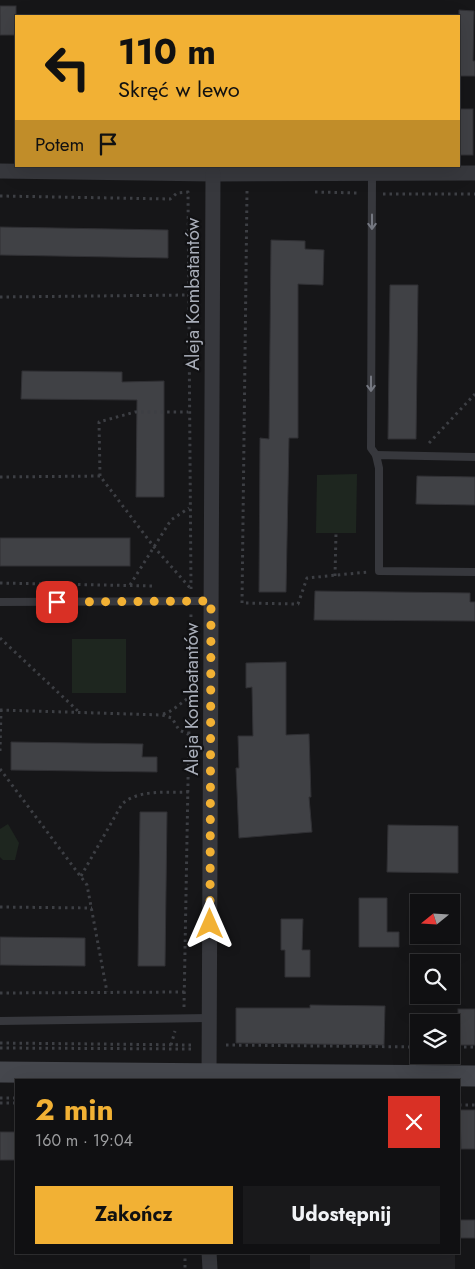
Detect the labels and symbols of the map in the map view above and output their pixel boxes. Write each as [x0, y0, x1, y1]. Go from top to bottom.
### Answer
one-way arrow [367, 213, 377, 229]
street label: Aleja Kombatantów [179, 217, 206, 370]
one-way arrow [366, 376, 376, 392]
pin [36, 581, 78, 623]
street label: Aleja Kombatantów [178, 622, 205, 775]
north arrow [410, 894, 460, 944]
position arrow [183, 897, 235, 949]

